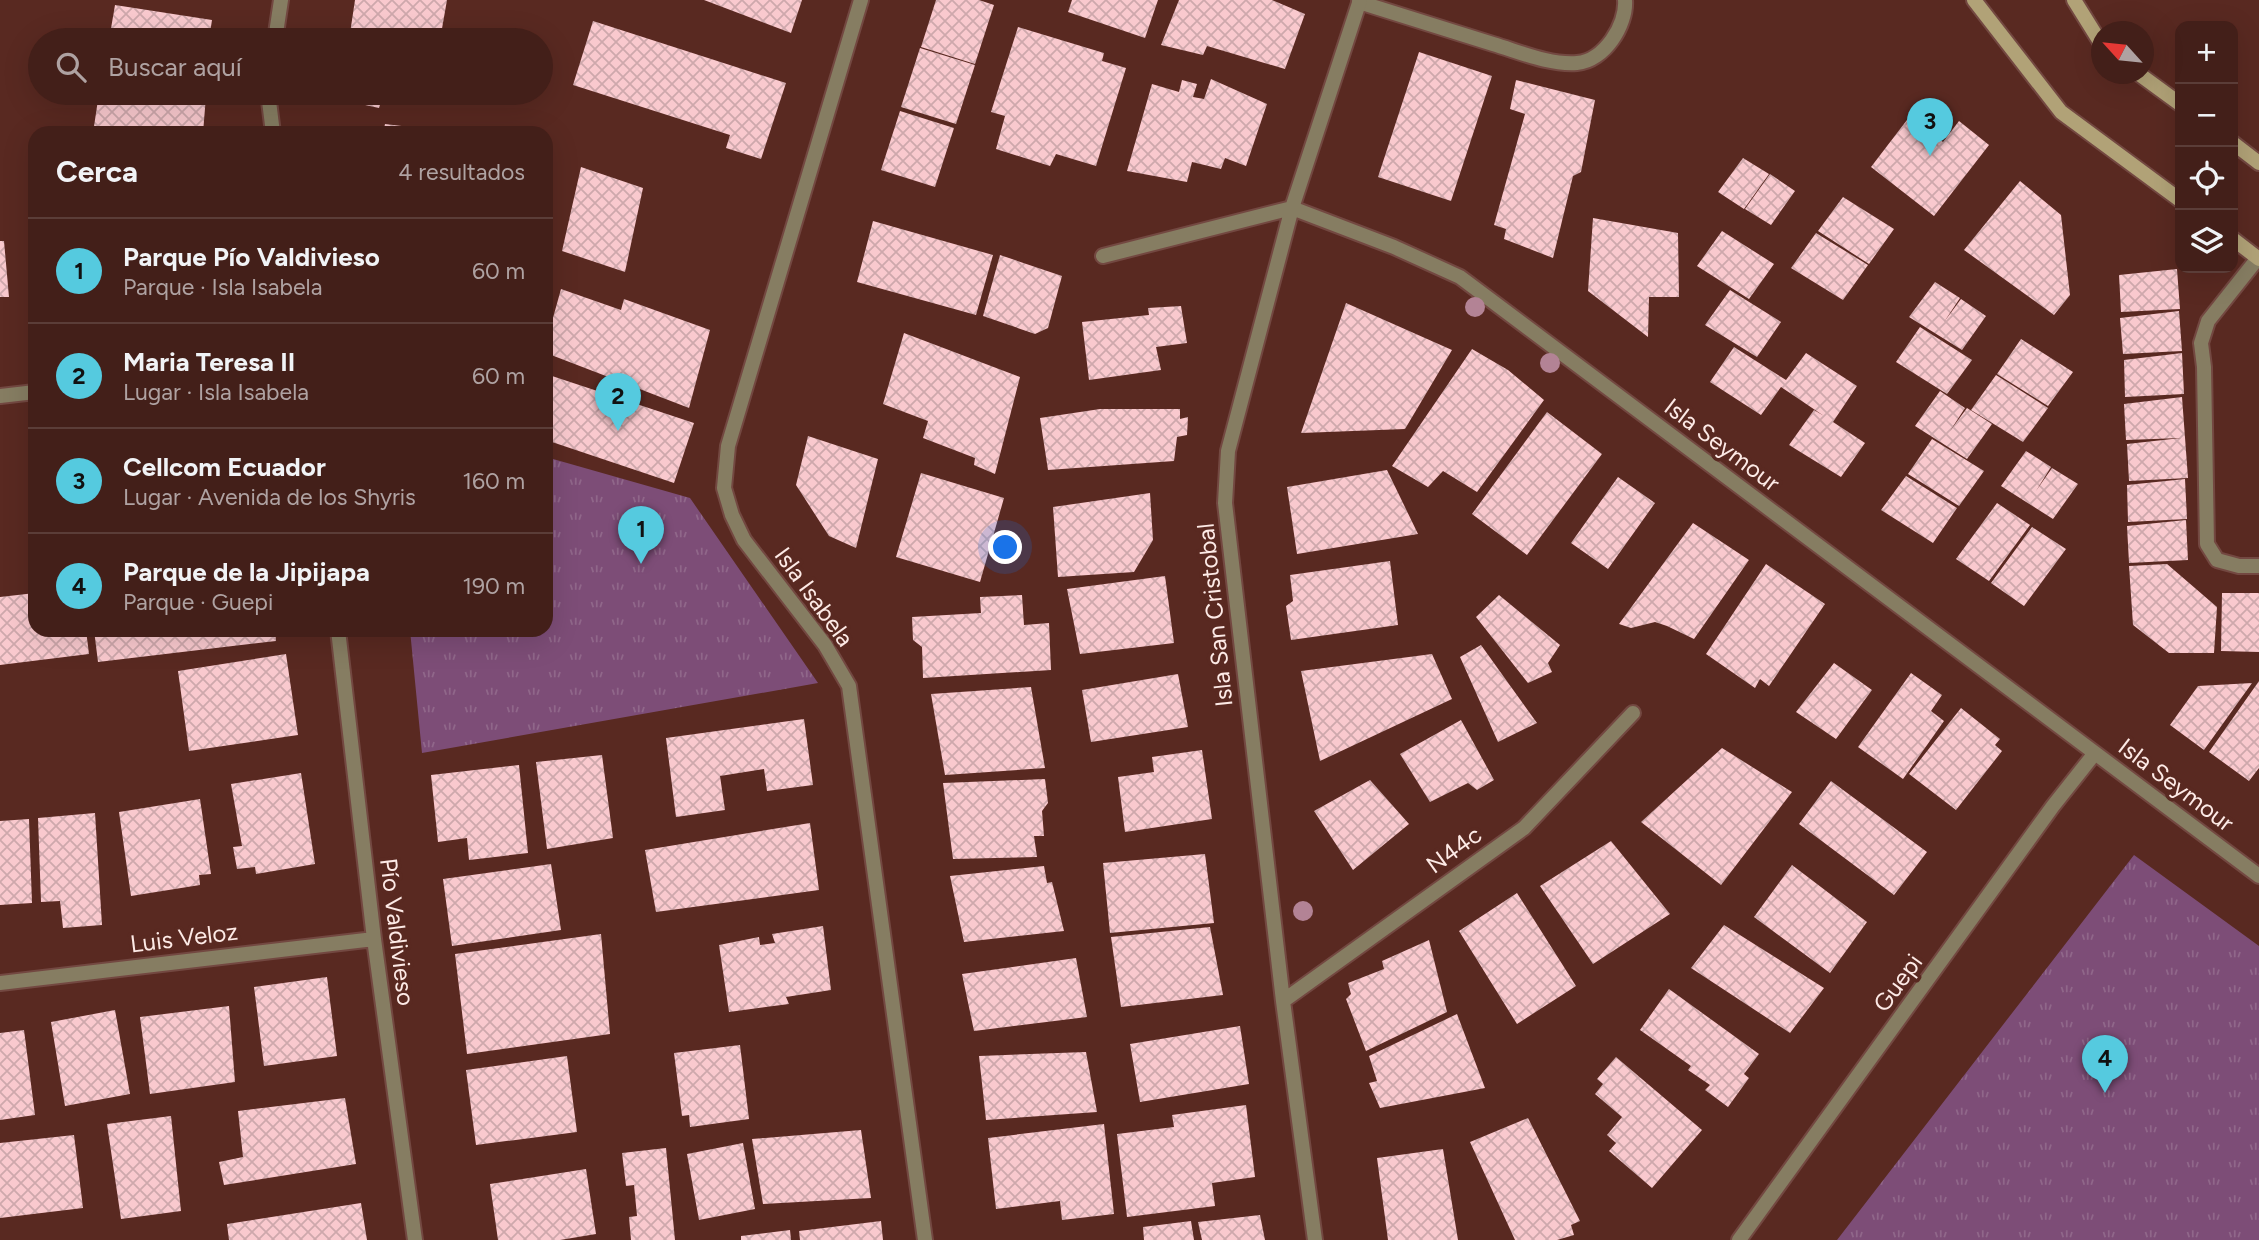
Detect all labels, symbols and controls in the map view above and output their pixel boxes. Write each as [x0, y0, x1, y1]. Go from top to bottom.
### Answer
north arrow [2091, 21, 2154, 84]
map controls [2175, 21, 2238, 273]
button: + [2175, 21, 2238, 84]
search box [28, 28, 553, 105]
icon: search [52, 48, 90, 86]
text: Buscar aquí [108, 51, 242, 83]
button: − [2175, 84, 2238, 147]
pin: 3 [1907, 98, 1953, 156]
button: locate [2175, 147, 2238, 210]
text: Cerca [56, 153, 138, 190]
text: 4 resultados [398, 158, 525, 186]
button: layers [2175, 210, 2238, 273]
text: Parque Pío Valdivieso [123, 241, 380, 273]
text: 1 [74, 257, 84, 285]
text: 60 m [472, 257, 525, 285]
text: Parque · Isla Isabela [123, 273, 322, 301]
text: Maria Teresa II [123, 346, 295, 378]
text: 2 [72, 362, 86, 390]
text: 60 m [472, 362, 525, 390]
pin: 2 [595, 373, 641, 431]
text: Lugar · Isla Isabela [123, 378, 309, 406]
street label: Isla Seymour [1659, 392, 1786, 497]
text: Cellcom Ecuador [123, 451, 326, 483]
text: 3 [73, 467, 85, 495]
text: 160 m [462, 467, 525, 495]
text: Lugar · Avenida de los Shyris [123, 483, 416, 511]
pin: 1 [618, 506, 664, 564]
street label: Isla San Cristobal [1190, 522, 1239, 708]
your location [988, 530, 1022, 564]
street label: Isla Isabela [769, 541, 860, 652]
text: Parque de la Jipijapa [123, 556, 370, 588]
text: 4 [72, 572, 86, 600]
text: 190 m [462, 572, 525, 600]
text: Parque · Guepi [123, 588, 273, 616]
street label: Isla Seymour [2113, 732, 2240, 837]
street label: N44c [1420, 820, 1487, 879]
street label: Pío Valdivieso [374, 857, 421, 1007]
street label: Luis Veloz [128, 917, 239, 958]
street label: Guepi [1867, 948, 1928, 1017]
pin: 4 [2082, 1035, 2128, 1093]

